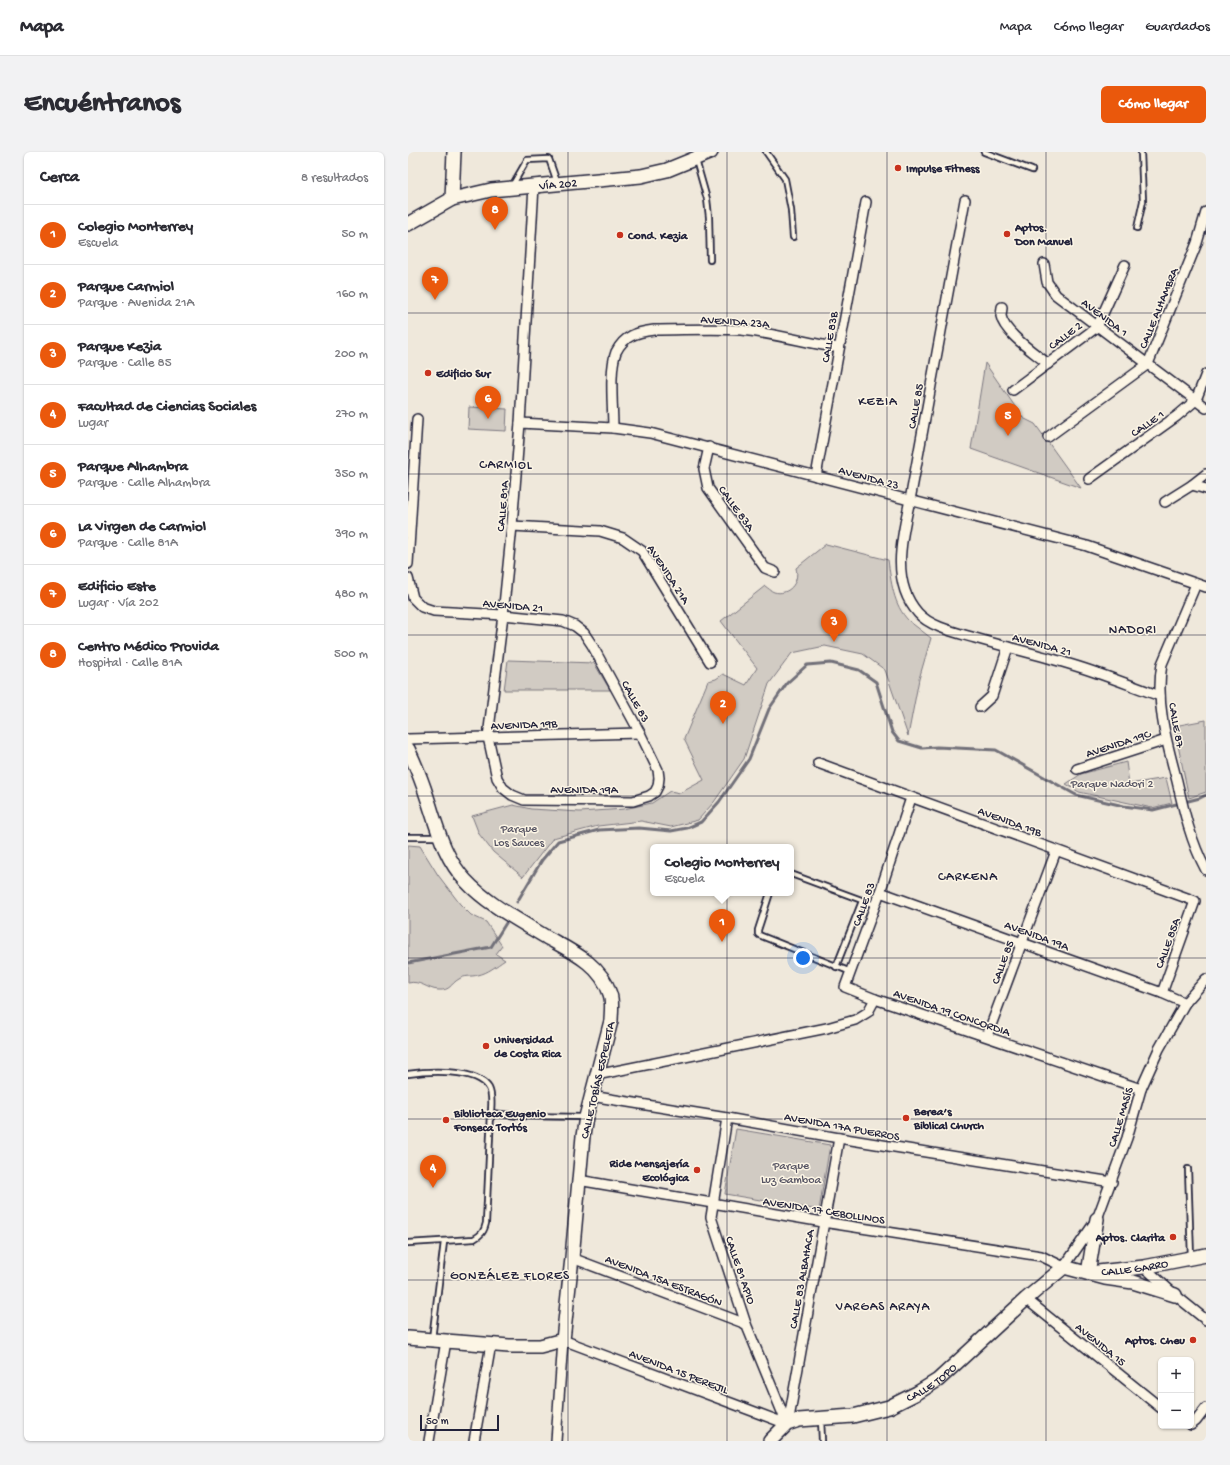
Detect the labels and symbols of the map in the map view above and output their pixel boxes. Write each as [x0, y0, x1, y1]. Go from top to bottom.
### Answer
marker: Impulse Fitness [893, 163, 903, 173]
place label: Impulse Fitness [906, 163, 980, 177]
street label: VÍA 202 [538, 177, 578, 195]
pin: 8 [482, 197, 508, 230]
place label: Aptos. Don Manuel [1014, 222, 1073, 250]
marker: Aptos. Don Manuel [1002, 229, 1012, 239]
marker: Cond. Kezia [615, 230, 625, 240]
place label: Cond. Kezia [627, 230, 689, 244]
street label: CALLE ALHAMBRA [1137, 265, 1183, 351]
pin: 7 [422, 267, 448, 300]
street label: AVENIDA 1 [1078, 297, 1130, 341]
street label: CALLE 83B [820, 310, 842, 364]
street label: AVENIDA 23A [700, 314, 771, 332]
street label: CALLE 2 [1047, 319, 1086, 354]
marker: Edificio Sur [423, 368, 433, 378]
place label: Edificio Sur [435, 368, 492, 382]
street label: CALLE 85 [906, 383, 928, 430]
pin: 6 [475, 386, 501, 419]
district label: KEZIA [858, 395, 898, 410]
pin: 5 [995, 403, 1021, 436]
street label: CALLE 1 [1129, 408, 1168, 441]
district label: CARMIOL [479, 458, 533, 473]
street label: AVENIDA 23 [837, 464, 900, 494]
street label: CALLE 81A [495, 479, 513, 532]
street label: CALLE 83A [714, 484, 757, 535]
street label: AVENIDA 21A [643, 543, 692, 608]
street label: AVENIDA 21 [482, 597, 544, 617]
pin: 3 [821, 609, 847, 642]
district label: NADORI [1109, 623, 1157, 638]
street label: AVENIDA 21 [1010, 631, 1073, 661]
street label: CALLE 83 [617, 679, 651, 725]
pin: 2 [710, 691, 736, 724]
street label: CALLE 87 [1164, 702, 1186, 750]
street label: AVENIDA 19B [491, 718, 558, 734]
street label: AVENIDA 19C [1085, 727, 1154, 762]
park label: Parque Nadori 2 [1070, 778, 1153, 792]
street label: AVENIDA 19A [550, 784, 619, 798]
street label: AVENIDA 19B [976, 805, 1044, 841]
park label: Parque Los Sauces [494, 823, 545, 851]
district label: CARKENA [938, 870, 998, 885]
street label: CALLE 83 [851, 881, 879, 928]
pin: 1 [709, 909, 735, 942]
street label: CALLE 85A [1153, 916, 1185, 971]
street label: AVENIDA 19A [1002, 919, 1071, 955]
street label: CALLE 85 [990, 939, 1018, 986]
your location [793, 948, 813, 968]
street label: AVENIDA 19 CONCORDIA [891, 987, 1013, 1041]
street label: CALLE TOBÍAS ESPELETA [579, 1020, 619, 1140]
place label: Universidad de Costa Rica [494, 1034, 563, 1062]
marker: Universidad de Costa Rica [481, 1041, 491, 1051]
street label: CALLE MASÍS [1106, 1085, 1138, 1149]
place label: Berea’s Biblical Church [913, 1106, 984, 1134]
place label: Biblioteca Eugenio Fonseca Tortós [453, 1108, 547, 1136]
street label: AVENIDA 17A PUERROS [783, 1111, 901, 1145]
marker: Berea’s Biblical Church [901, 1113, 911, 1123]
marker: Biblioteca Eugenio Fonseca Tortós [441, 1115, 451, 1125]
pin: 4 [420, 1155, 446, 1188]
place label: Ride Mensajería Ecológica [609, 1158, 690, 1186]
park label: Parque Luz Gamboa [761, 1160, 821, 1188]
marker: Ride Mensajería Ecológica [692, 1165, 702, 1175]
street label: AVENIDA 17 CEBOLLINOS [762, 1195, 886, 1229]
street label: CALLE 83 ALBAHACA [787, 1228, 819, 1330]
place label: Aptos. Clarita [1095, 1232, 1166, 1246]
marker: Aptos. Clarita [1168, 1232, 1178, 1242]
street label: CALLE 81 APIO [721, 1235, 757, 1306]
street label: AVENIDA 15A ESTRAGÓN [603, 1253, 724, 1311]
street label: CALLE GARRO [1101, 1257, 1170, 1281]
district label: GONZÁLEZ FLORES [450, 1268, 570, 1284]
district label: VARGAS ARAYA [835, 1300, 931, 1315]
street label: AVENIDA 15 [1072, 1321, 1128, 1370]
place label: Aptos. Cheu [1124, 1335, 1185, 1349]
marker: Aptos. Cheu [1188, 1335, 1198, 1345]
street label: AVENIDA 15 PEREJIL [627, 1347, 730, 1398]
street label: CALLE TOPO [904, 1361, 960, 1406]
scale bar [420, 1413, 499, 1432]

